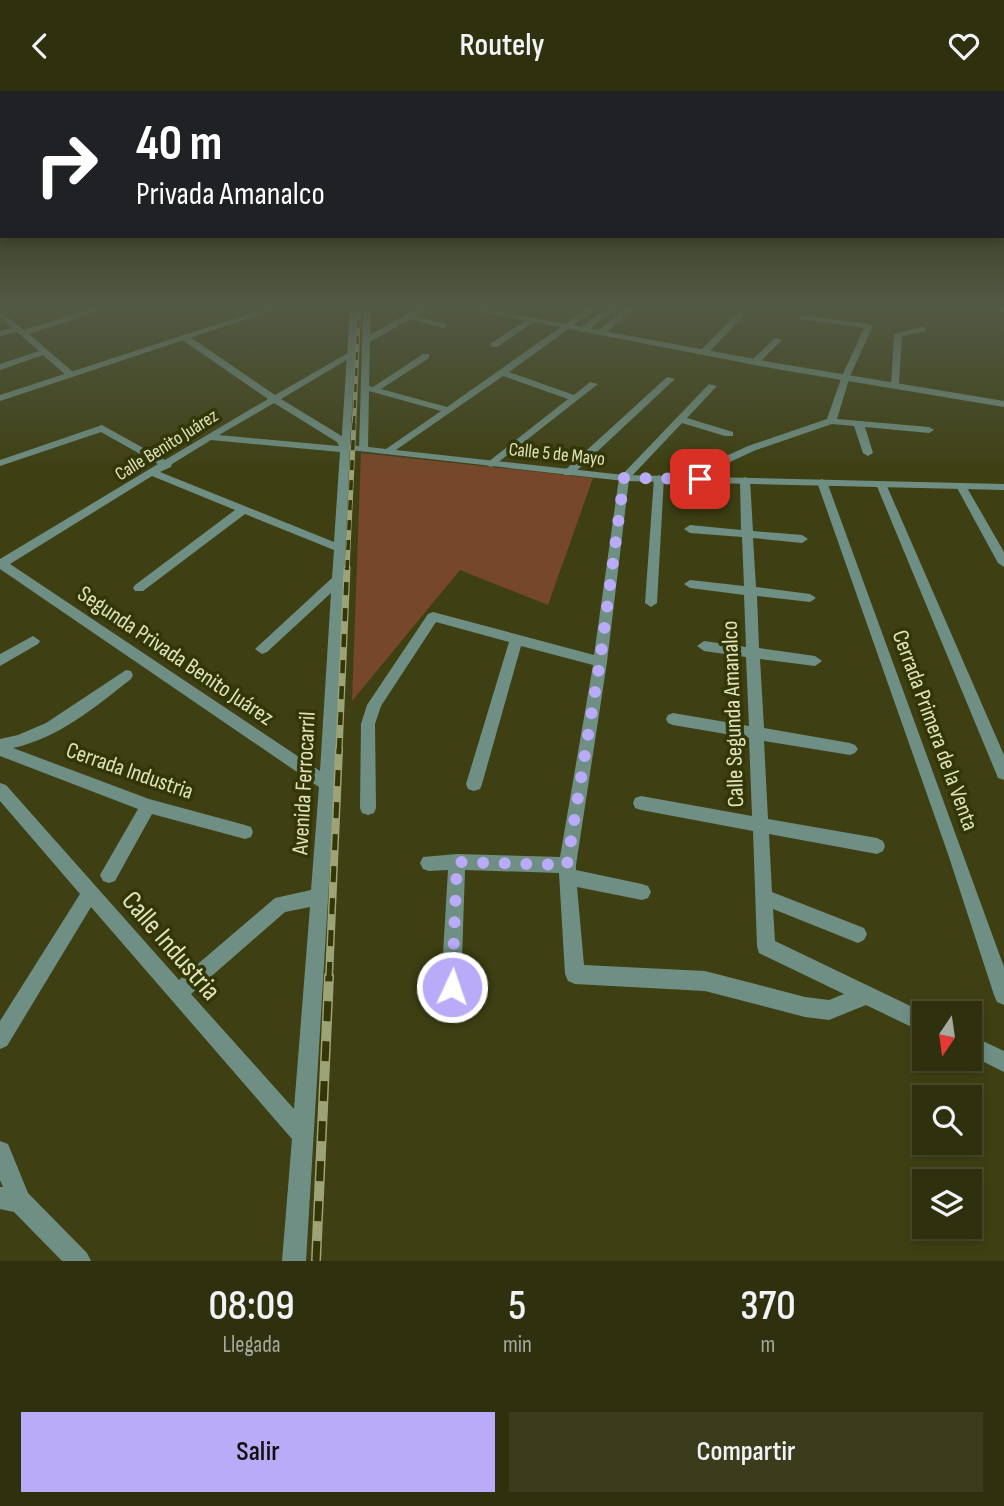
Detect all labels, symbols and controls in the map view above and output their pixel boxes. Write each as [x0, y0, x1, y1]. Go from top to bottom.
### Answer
text: Routely [460, 26, 544, 65]
icon: back [21, 27, 59, 65]
icon: heart [945, 27, 983, 65]
text: 40 m [136, 115, 222, 174]
icon: right [21, 119, 112, 210]
text: Privada Amanalco [136, 175, 325, 214]
street label: Calle Benito Juárez [111, 404, 223, 486]
street label: Calle 5 de Mayo [508, 438, 606, 471]
pin [670, 449, 730, 509]
icon: arrive [681, 460, 719, 498]
street label: Segunda Privada Benito Juárez [72, 580, 279, 732]
street label: Calle Segunda Amanalco [716, 620, 750, 808]
street label: Cerrada Primera de la Venta [886, 626, 984, 834]
street label: Avenida Ferrocarril [286, 711, 322, 856]
street label: Cerrada Industria [62, 736, 197, 806]
street label: Calle Industria [115, 885, 227, 1007]
position arrow [415, 950, 489, 1024]
north arrow [912, 1001, 982, 1071]
map controls [912, 1001, 982, 1239]
button: search [912, 1085, 982, 1155]
button: layers [912, 1169, 982, 1239]
text: 08:09 [208, 1281, 295, 1332]
text: 5 [509, 1281, 526, 1332]
text: 370 [740, 1281, 796, 1332]
text: Llegada [222, 1331, 281, 1359]
text: min [503, 1331, 532, 1359]
text: m [761, 1331, 775, 1359]
button: Salir [21, 1412, 495, 1492]
button: Compartir [509, 1412, 983, 1492]

